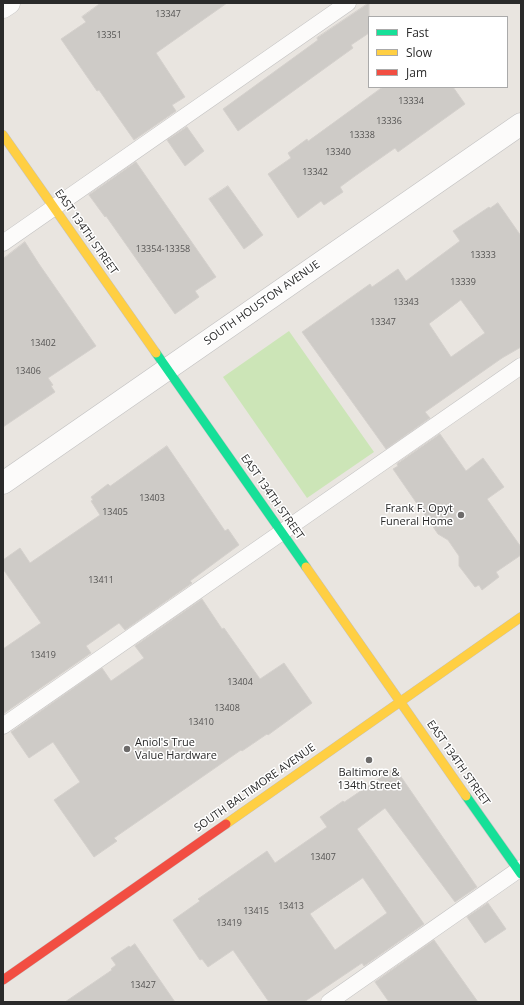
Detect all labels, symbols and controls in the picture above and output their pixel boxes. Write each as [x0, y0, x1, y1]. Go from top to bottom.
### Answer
house number: 13347 [155, 9, 181, 19]
legend [368, 16, 508, 88]
text: Fast [406, 24, 429, 41]
house number: 13351 [96, 30, 122, 40]
text: Slow [406, 44, 432, 61]
text: Jam [406, 64, 427, 81]
house number: 13334 [398, 96, 424, 106]
house number: 13336 [376, 116, 402, 126]
house number: 13338 [349, 130, 375, 140]
house number: 13340 [325, 147, 351, 157]
house number: 13342 [302, 167, 328, 177]
street label: EAST 134TH STREET [52, 187, 120, 277]
house number: 13354-13358 [136, 244, 190, 254]
house number: 13333 [470, 250, 496, 260]
street label: SOUTH HOUSTON AVENUE [202, 258, 322, 348]
house number: 13339 [450, 277, 476, 287]
house number: 13343 [393, 297, 419, 307]
house number: 13347 [370, 317, 396, 327]
house number: 13402 [30, 338, 56, 348]
house number: 13406 [15, 366, 41, 376]
street label: EAST 134TH STREET [238, 452, 306, 542]
house number: 13403 [139, 493, 165, 503]
place label: Frank F. Opyt Funeral Home [380, 502, 453, 528]
house number: 13405 [102, 507, 128, 517]
marker: Frank F. Opyt Funeral Home [456, 510, 466, 520]
house number: 13411 [88, 575, 114, 585]
house number: 13419 [30, 650, 56, 660]
house number: 13404 [227, 677, 253, 687]
house number: 13408 [214, 703, 240, 713]
house number: 13410 [188, 717, 214, 727]
street label: EAST 134TH STREET [424, 718, 492, 808]
place label: Aniol's True Value Hardware [135, 736, 217, 762]
street label: SOUTH BALTIMORE AVENUE [192, 741, 318, 835]
marker: Aniol's True Value Hardware [122, 744, 132, 754]
marker: Baltimore & 134th Street [364, 755, 374, 765]
place label: Baltimore & 134th Street [337, 766, 401, 792]
house number: 13407 [310, 852, 336, 862]
house number: 13413 [278, 901, 304, 911]
house number: 13415 [243, 906, 269, 916]
house number: 13419 [216, 918, 242, 928]
house number: 13427 [130, 980, 156, 990]

